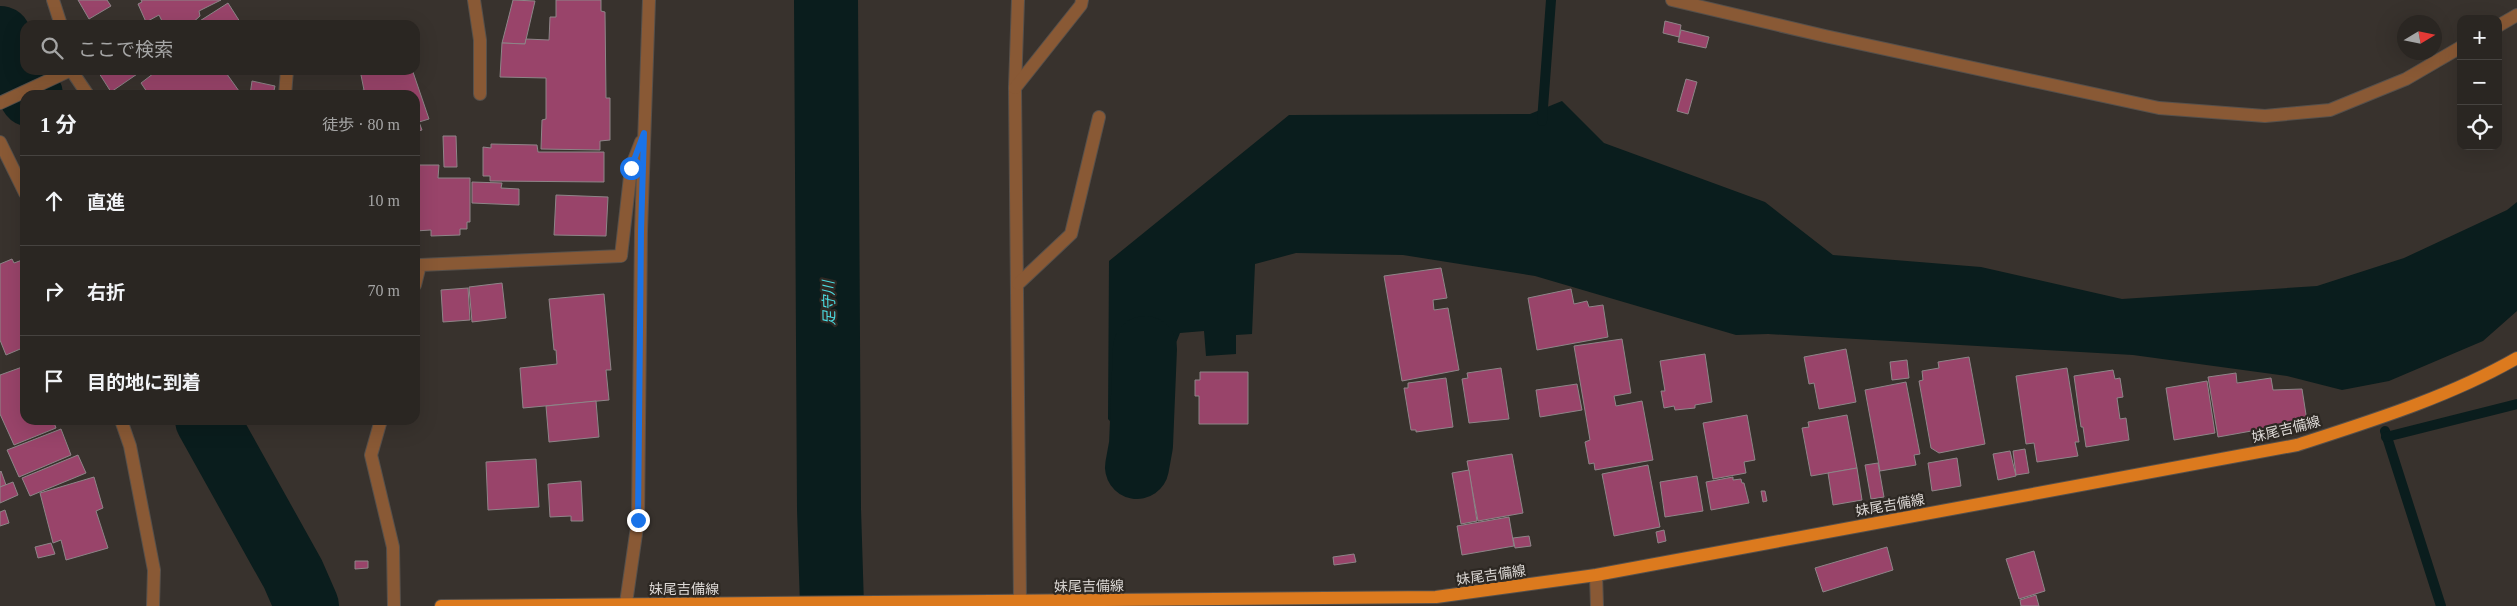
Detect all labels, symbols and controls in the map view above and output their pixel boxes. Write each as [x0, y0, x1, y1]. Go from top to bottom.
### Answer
north arrow [2397, 15, 2442, 60]
map controls [2457, 15, 2502, 150]
button: + [2457, 15, 2502, 60]
search box [20, 20, 420, 75]
icon: search [38, 34, 66, 62]
text: ここで検索 [78, 39, 173, 60]
button: − [2457, 60, 2502, 105]
button: locate [2457, 105, 2502, 150]
text: 1 分 [40, 113, 77, 137]
text: 徒歩 · 80 m [322, 116, 400, 133]
route start [620, 157, 643, 180]
icon: ahead [40, 187, 68, 215]
text: 直進 [87, 192, 125, 213]
text: 10 m [368, 192, 400, 209]
icon: right [40, 277, 68, 305]
water label: 足守川 [821, 278, 837, 326]
text: 右折 [87, 282, 125, 303]
text: 70 m [368, 282, 400, 299]
icon: arrive [40, 367, 68, 395]
text: 目的地に到着 [87, 372, 201, 393]
street label: 妹尾吉備線 [2250, 413, 2322, 445]
street label: 妹尾吉備線 [1854, 491, 1926, 519]
route end [627, 509, 650, 532]
street label: 妹尾吉備線 [1455, 562, 1527, 588]
street label: 妹尾吉備線 [1054, 577, 1124, 595]
street label: 妹尾吉備線 [649, 581, 719, 597]

